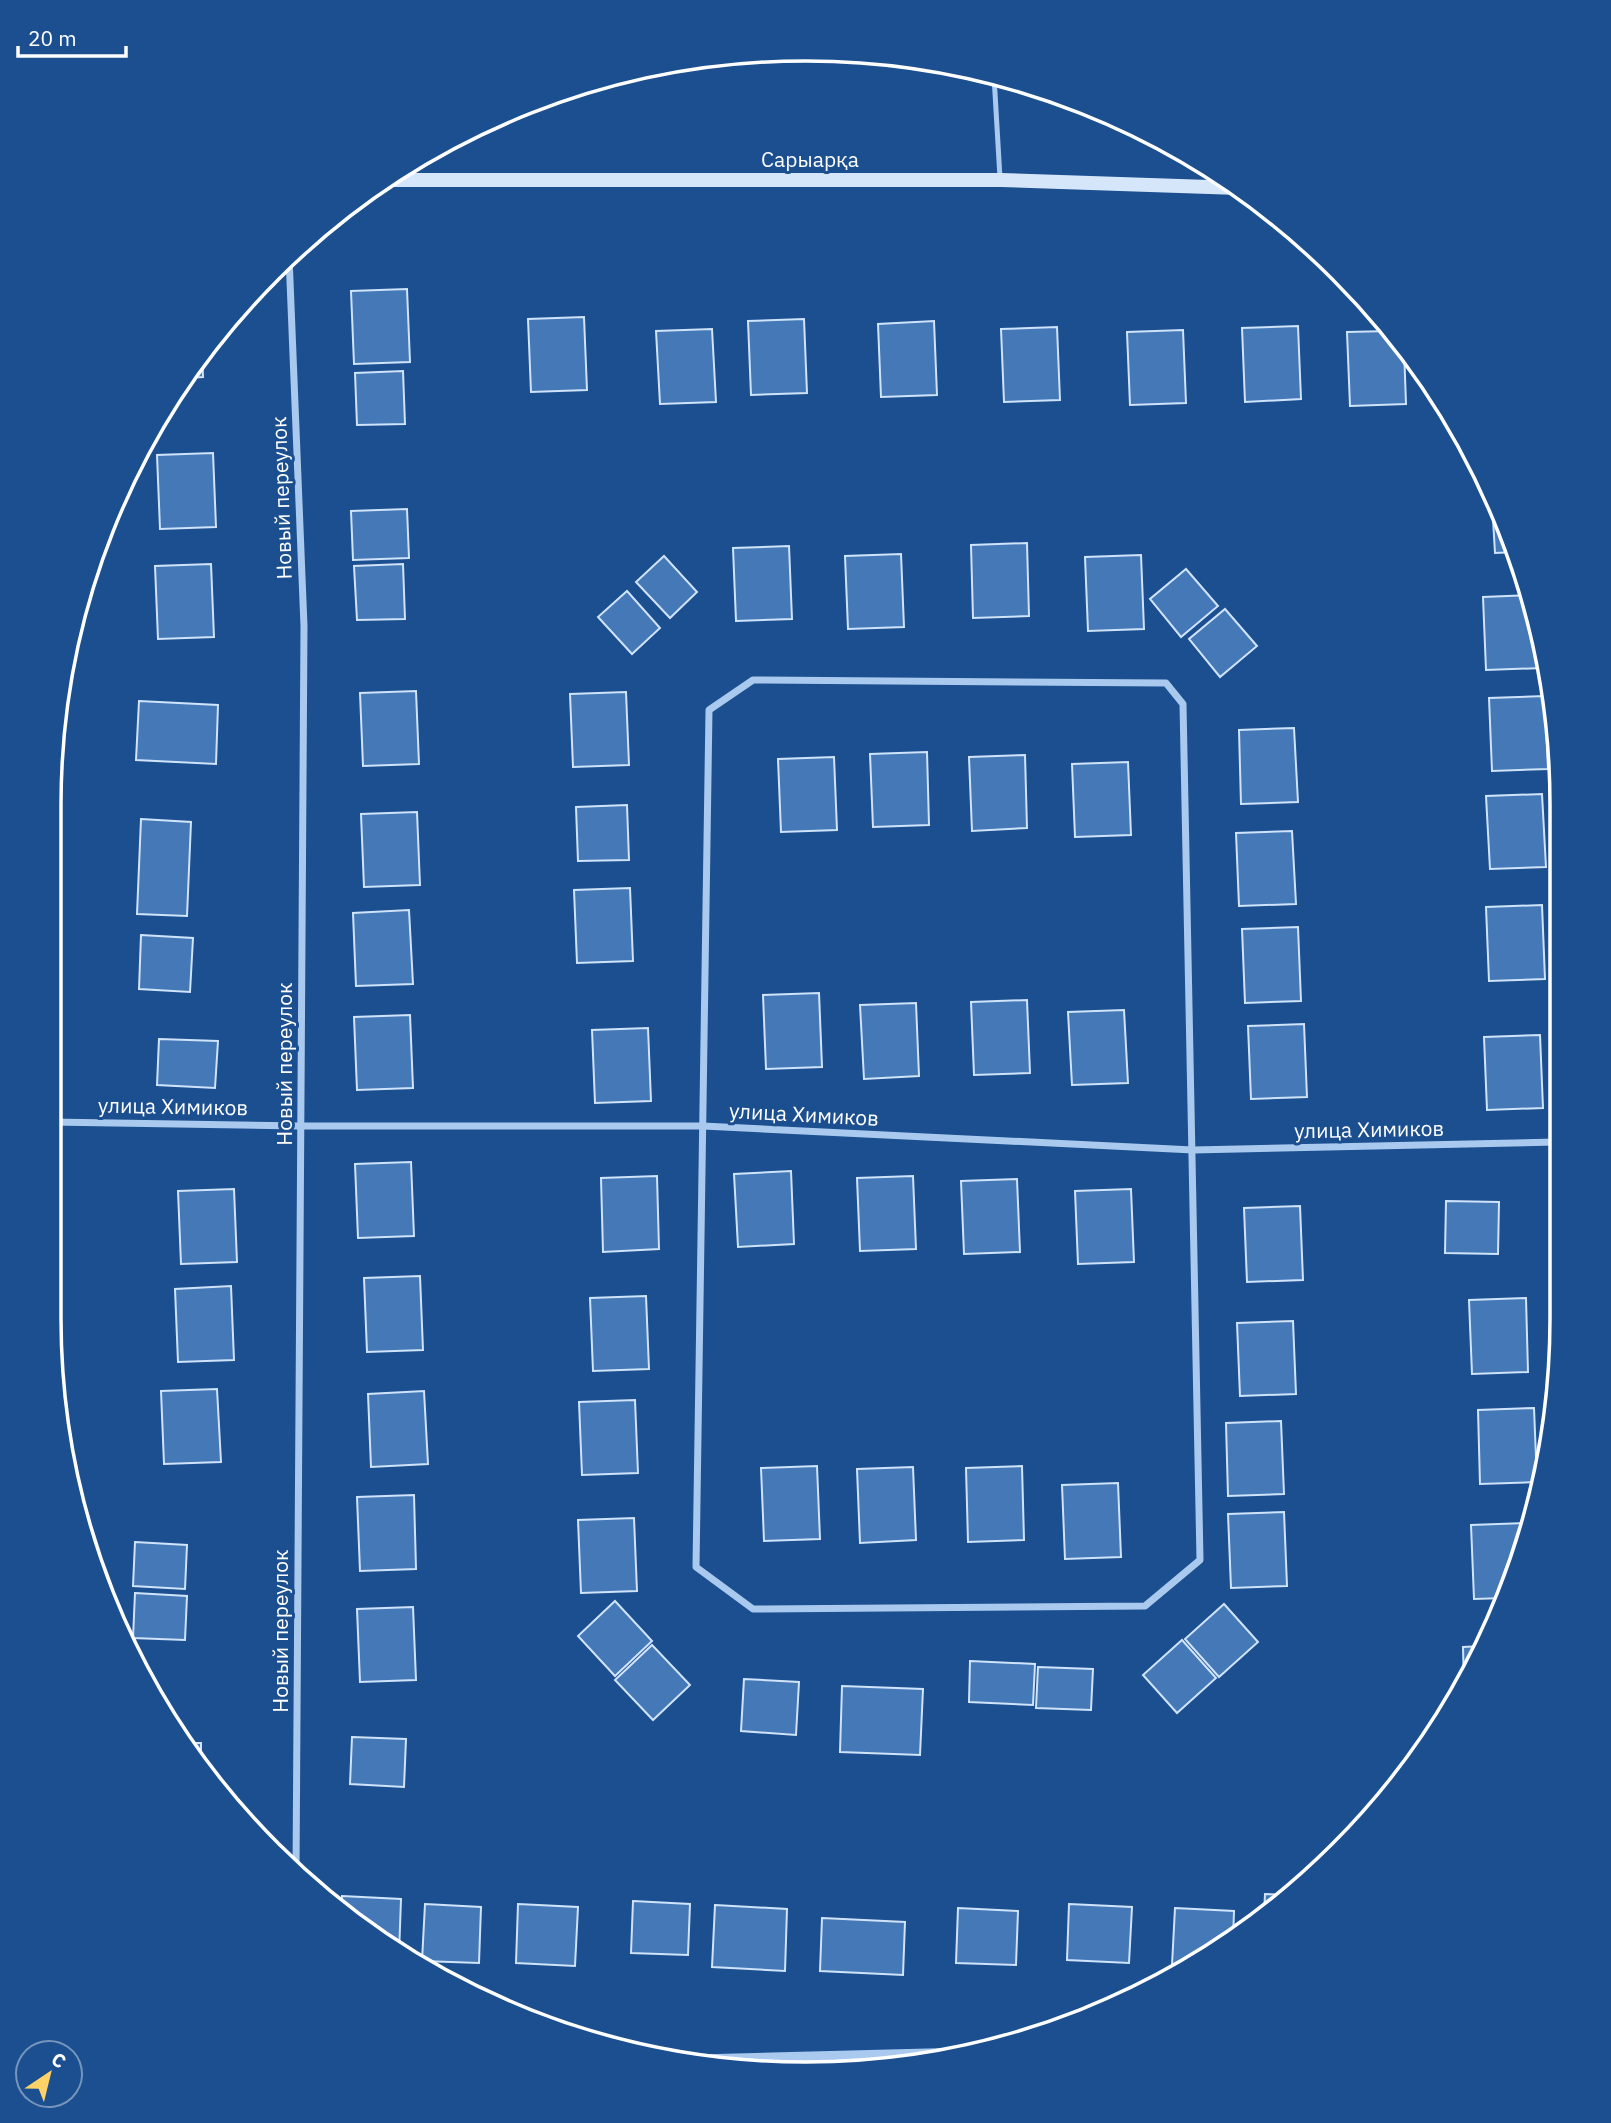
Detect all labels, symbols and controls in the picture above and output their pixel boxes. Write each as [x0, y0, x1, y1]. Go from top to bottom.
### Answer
scale bar [18, 14, 126, 58]
text: 20 m [28, 24, 77, 52]
street label: Сарыарқа [761, 145, 859, 173]
street label: Новый переулок [264, 416, 298, 580]
street label: Новый переулок [270, 982, 298, 1146]
street label: улица Химиков [98, 1091, 248, 1121]
street label: улица Химиков [728, 1096, 880, 1132]
street label: улица Химиков [1294, 1114, 1444, 1144]
street label: Новый переулок [266, 1549, 294, 1713]
north arrow [14, 2039, 84, 2109]
text: С [47, 2047, 71, 2073]

